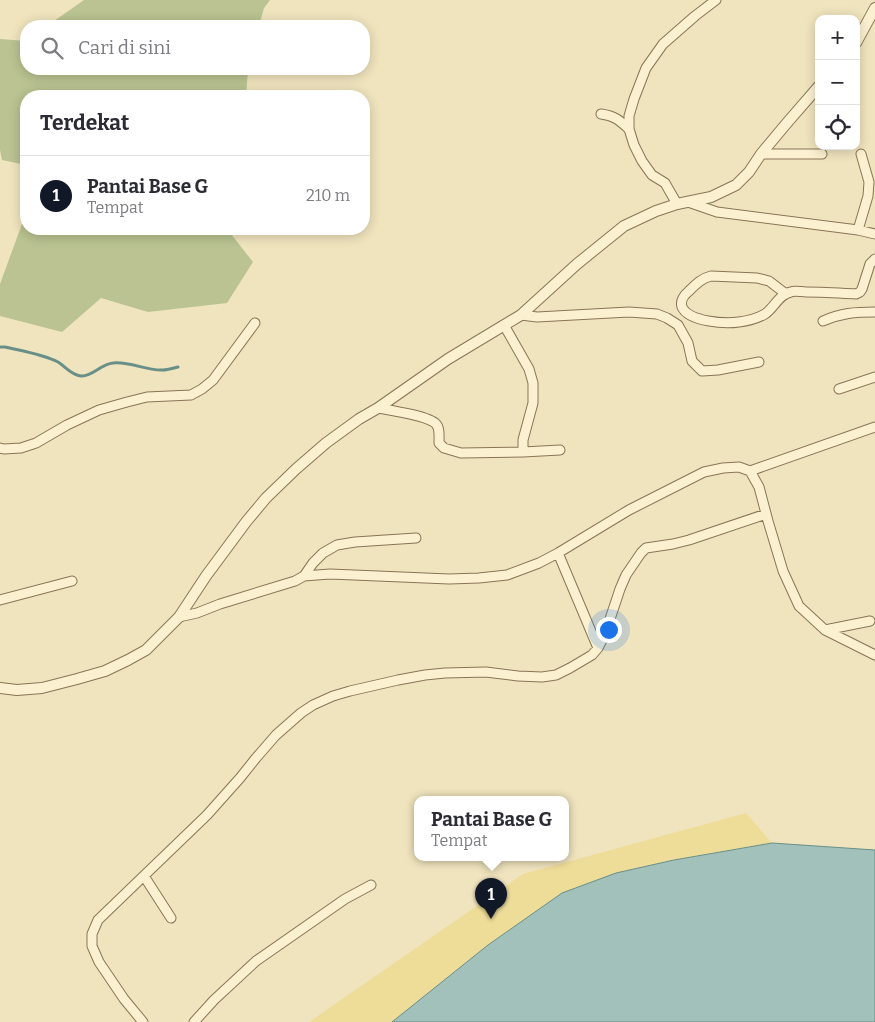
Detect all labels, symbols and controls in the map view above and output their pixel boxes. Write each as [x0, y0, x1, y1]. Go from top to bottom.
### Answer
map controls [815, 15, 860, 150]
button: + [815, 15, 860, 60]
search box [20, 20, 370, 75]
icon: search [38, 34, 66, 62]
text: Cari di sini [78, 36, 171, 59]
button: − [815, 60, 860, 105]
button: locate [815, 105, 860, 150]
text: Terdekat [40, 110, 129, 136]
text: Pantai Base G [87, 175, 208, 198]
text: 1 [53, 186, 59, 205]
text: 210 m [306, 186, 350, 205]
text: Tempat [87, 198, 144, 217]
your location [596, 617, 622, 643]
popup [414, 796, 569, 861]
text: Pantai Base G [431, 808, 552, 831]
text: Tempat [431, 831, 488, 850]
pin: 1 [475, 878, 507, 919]

